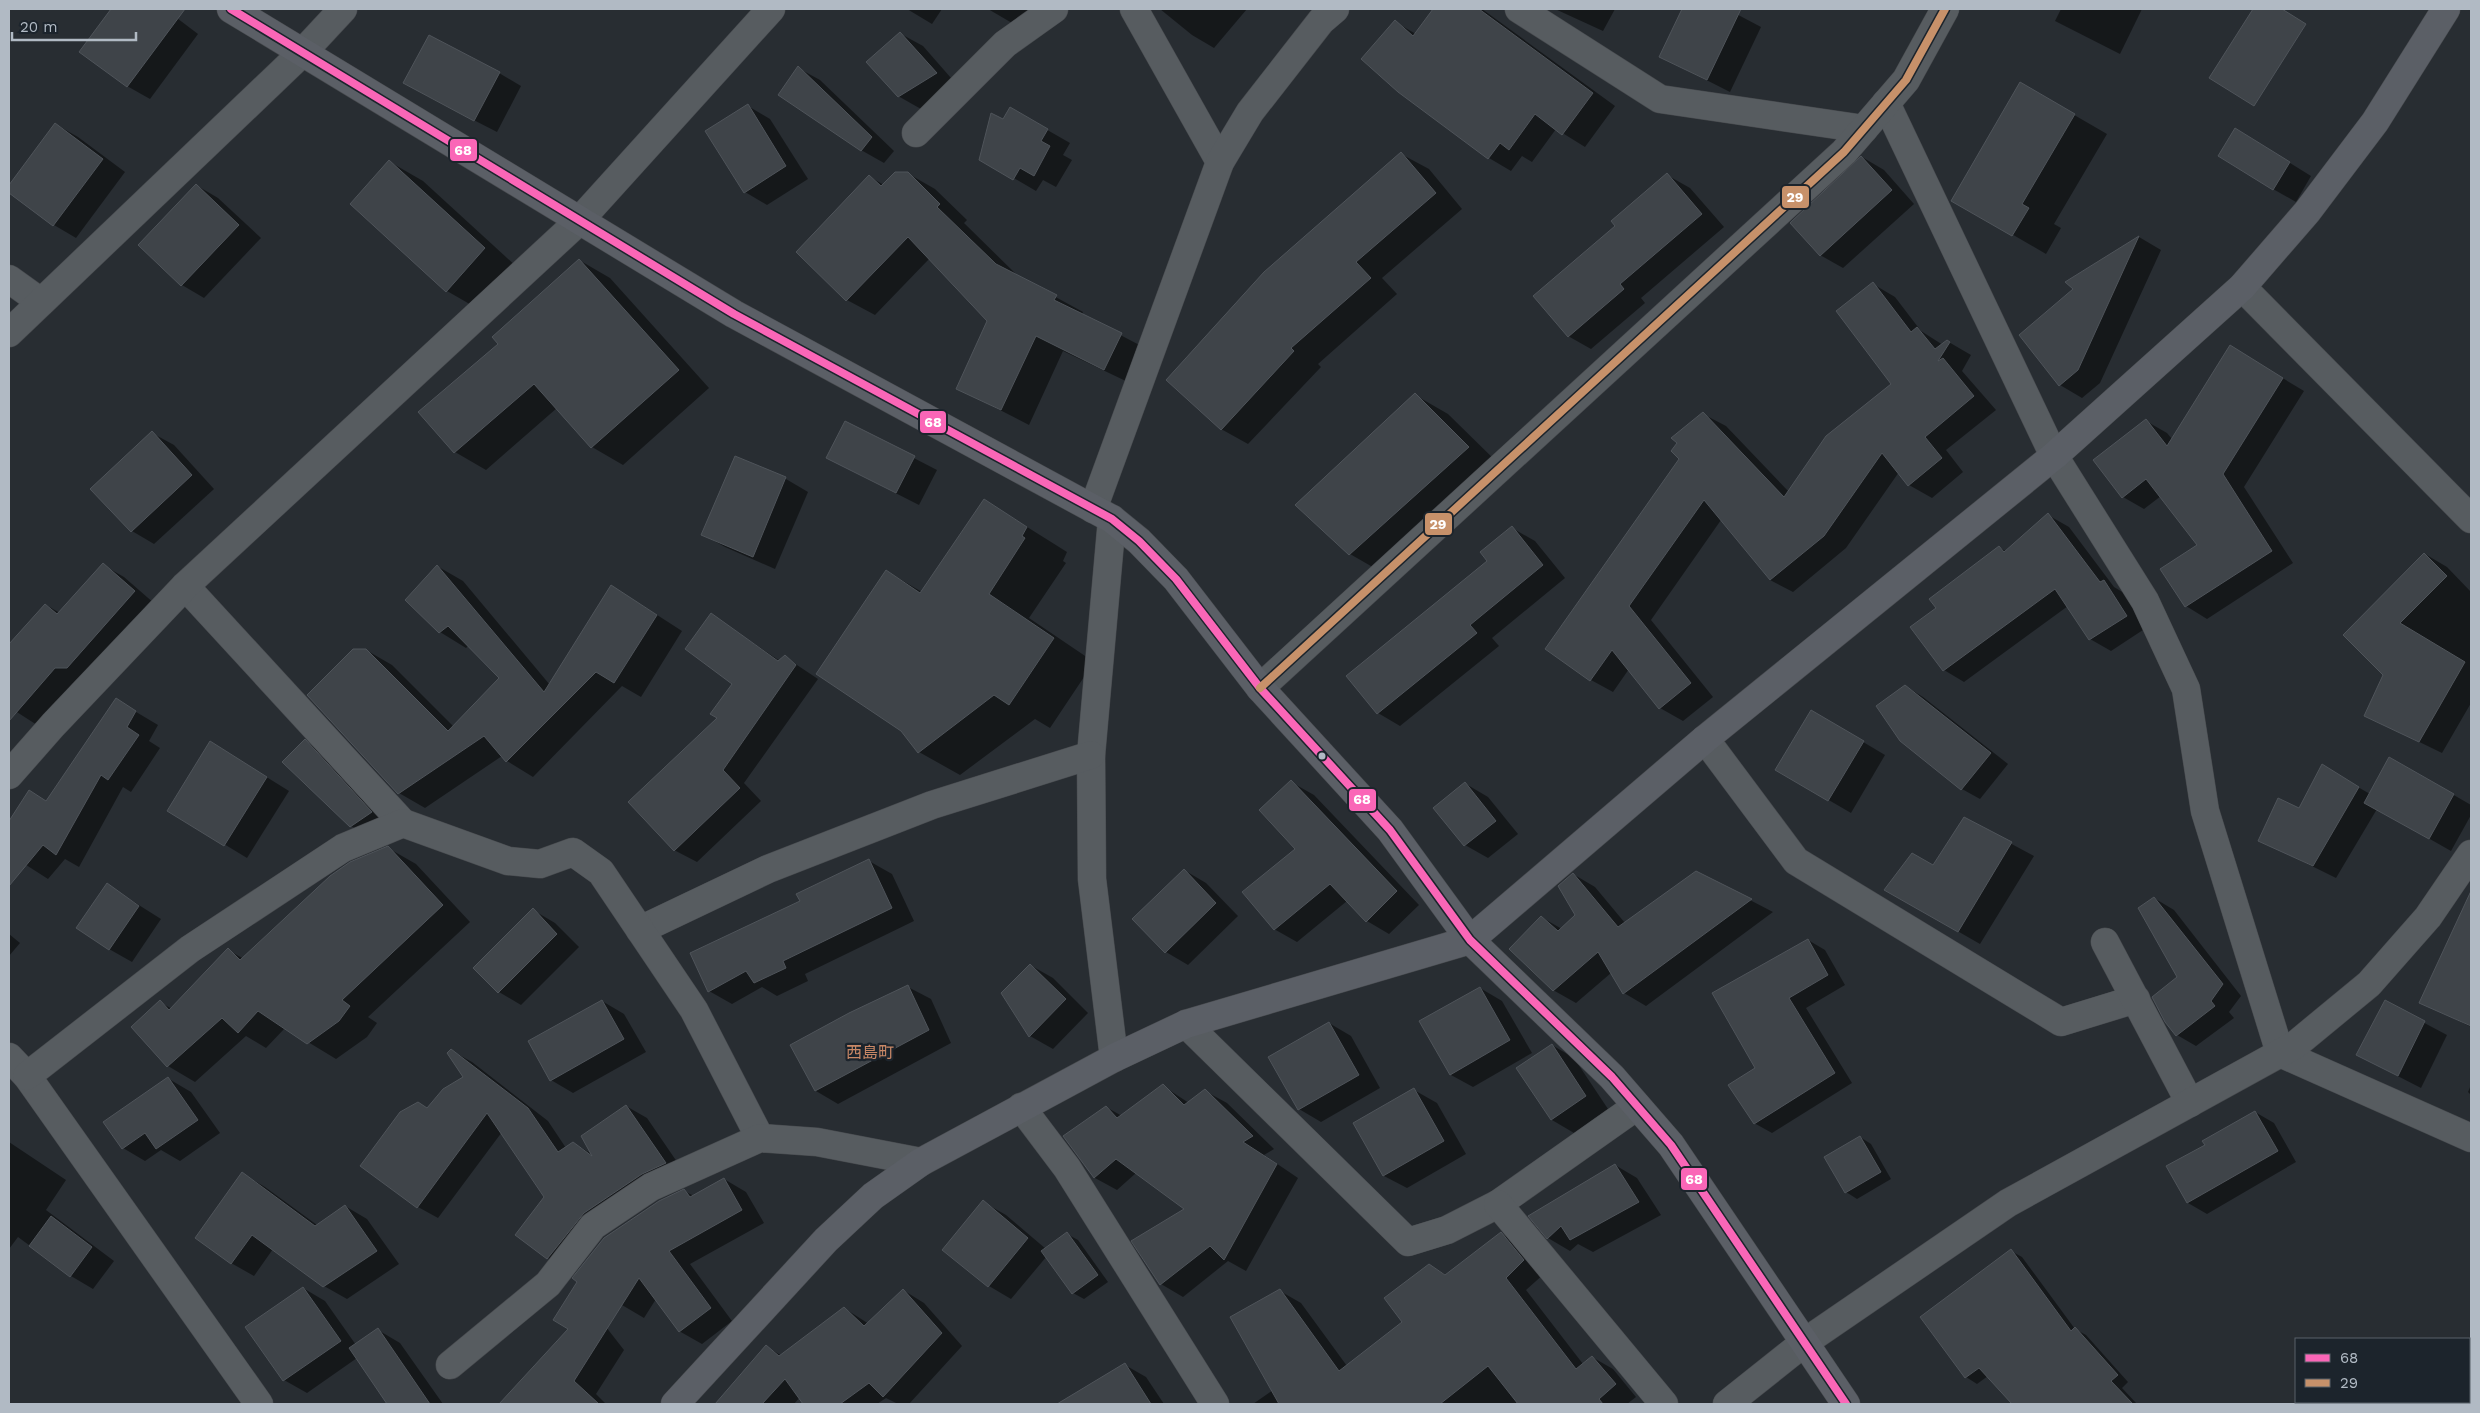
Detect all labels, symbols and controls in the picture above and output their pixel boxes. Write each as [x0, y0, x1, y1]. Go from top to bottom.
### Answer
scale bar [12, 10, 136, 42]
text: 20 m [20, 18, 58, 36]
line badge: 68 [449, 138, 478, 162]
text: 68 [454, 142, 472, 158]
line badge: 29 [1781, 185, 1810, 209]
text: 29 [1787, 189, 1803, 205]
line badge: 68 [919, 410, 947, 434]
text: 68 [924, 414, 942, 430]
line badge: 29 [1424, 512, 1453, 536]
text: 29 [1430, 516, 1446, 532]
unlabelled marker [1317, 751, 1327, 761]
line badge: 68 [1348, 788, 1377, 812]
text: 68 [1353, 791, 1371, 807]
district label: 西島町 [846, 1043, 894, 1062]
line badge: 68 [1680, 1167, 1708, 1191]
text: 68 [1685, 1171, 1703, 1187]
legend [2295, 1338, 2470, 1403]
text: 68 [2340, 1349, 2358, 1367]
text: 29 [2340, 1374, 2358, 1392]

